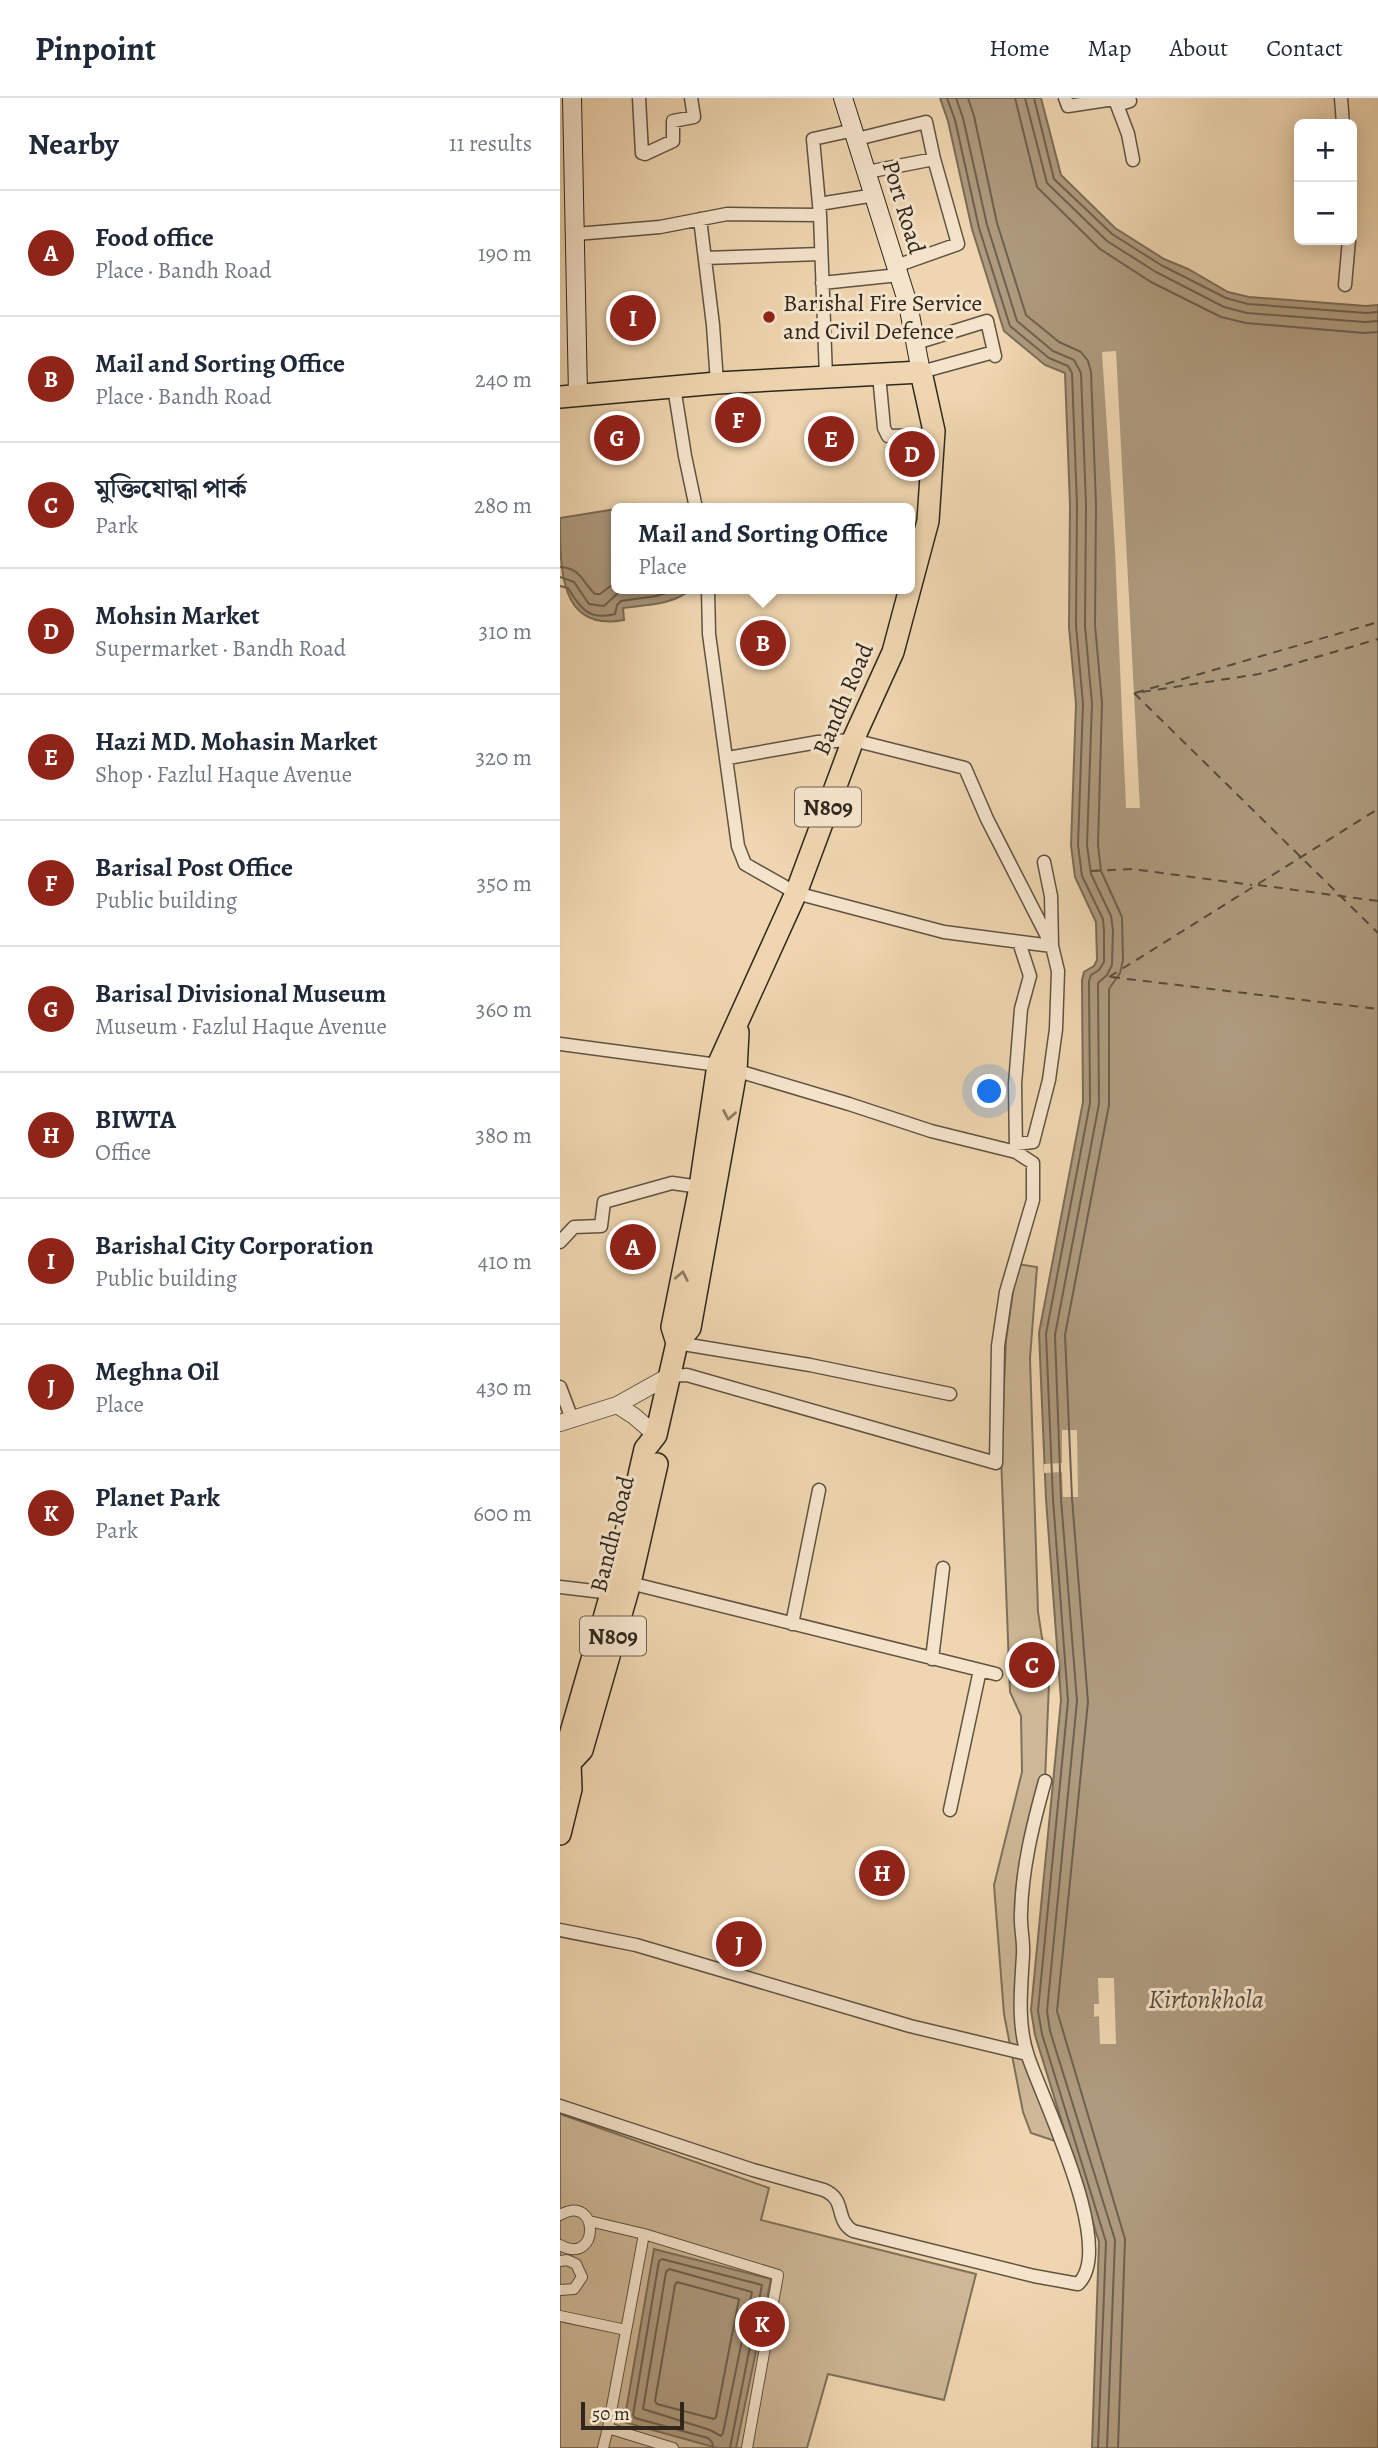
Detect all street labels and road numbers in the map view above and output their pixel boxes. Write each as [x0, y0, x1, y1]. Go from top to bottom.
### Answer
street label: Port Road [875, 156, 933, 258]
street label: Bandh Road [805, 638, 881, 760]
road number: N809 [795, 788, 861, 827]
street label: Bandh Road [582, 1472, 642, 1596]
road number: N809 [580, 1616, 646, 1656]

